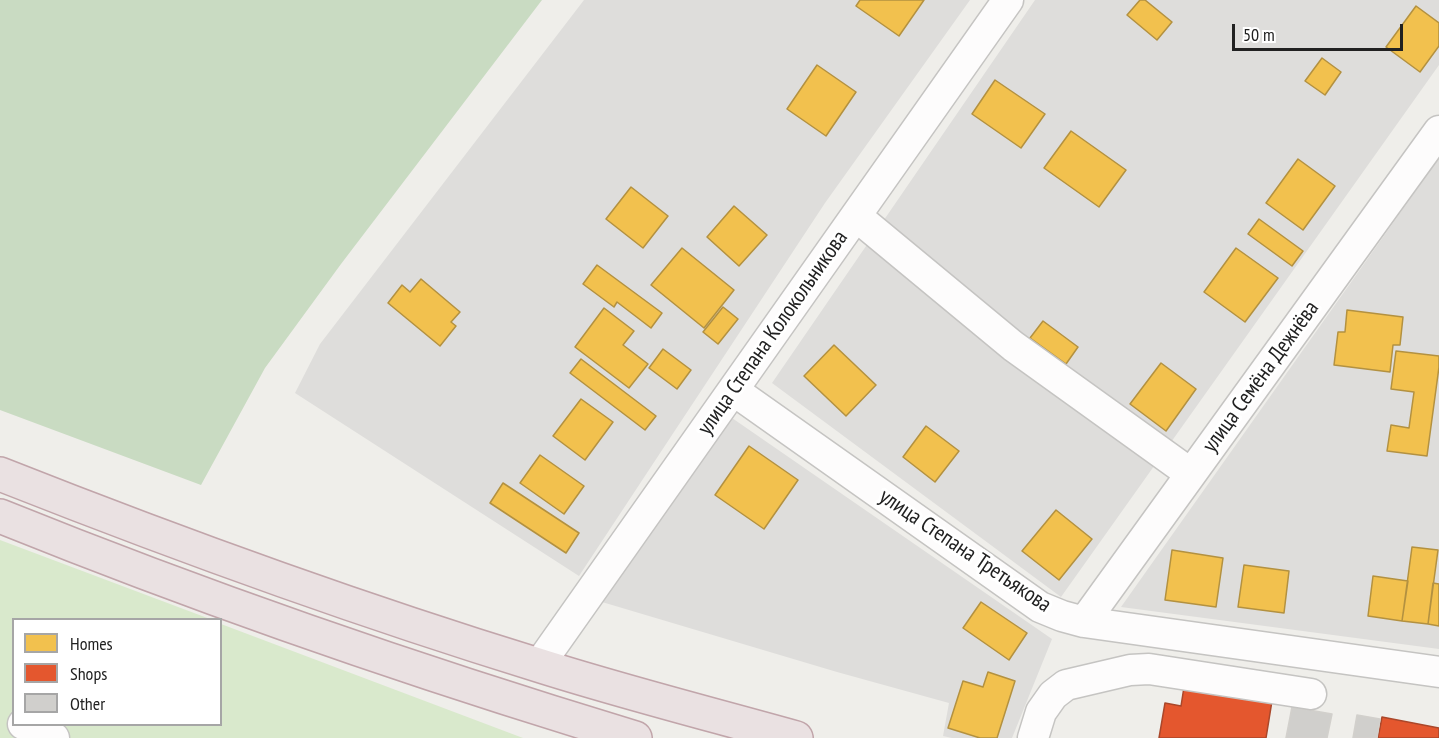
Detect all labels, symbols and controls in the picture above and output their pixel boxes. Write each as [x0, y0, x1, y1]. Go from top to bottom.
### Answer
scale bar [1235, 12, 1406, 50]
text: 50 m [1243, 23, 1275, 46]
street label: улица Степана Колокольникова [692, 226, 854, 440]
street label: улица Семёна Дежнёва [1197, 296, 1325, 458]
street label: улица Степана Третьякова [874, 484, 1056, 618]
legend [12, 618, 222, 726]
text: Homes [70, 632, 113, 655]
text: Shops [70, 662, 107, 685]
text: Other [70, 692, 105, 715]

